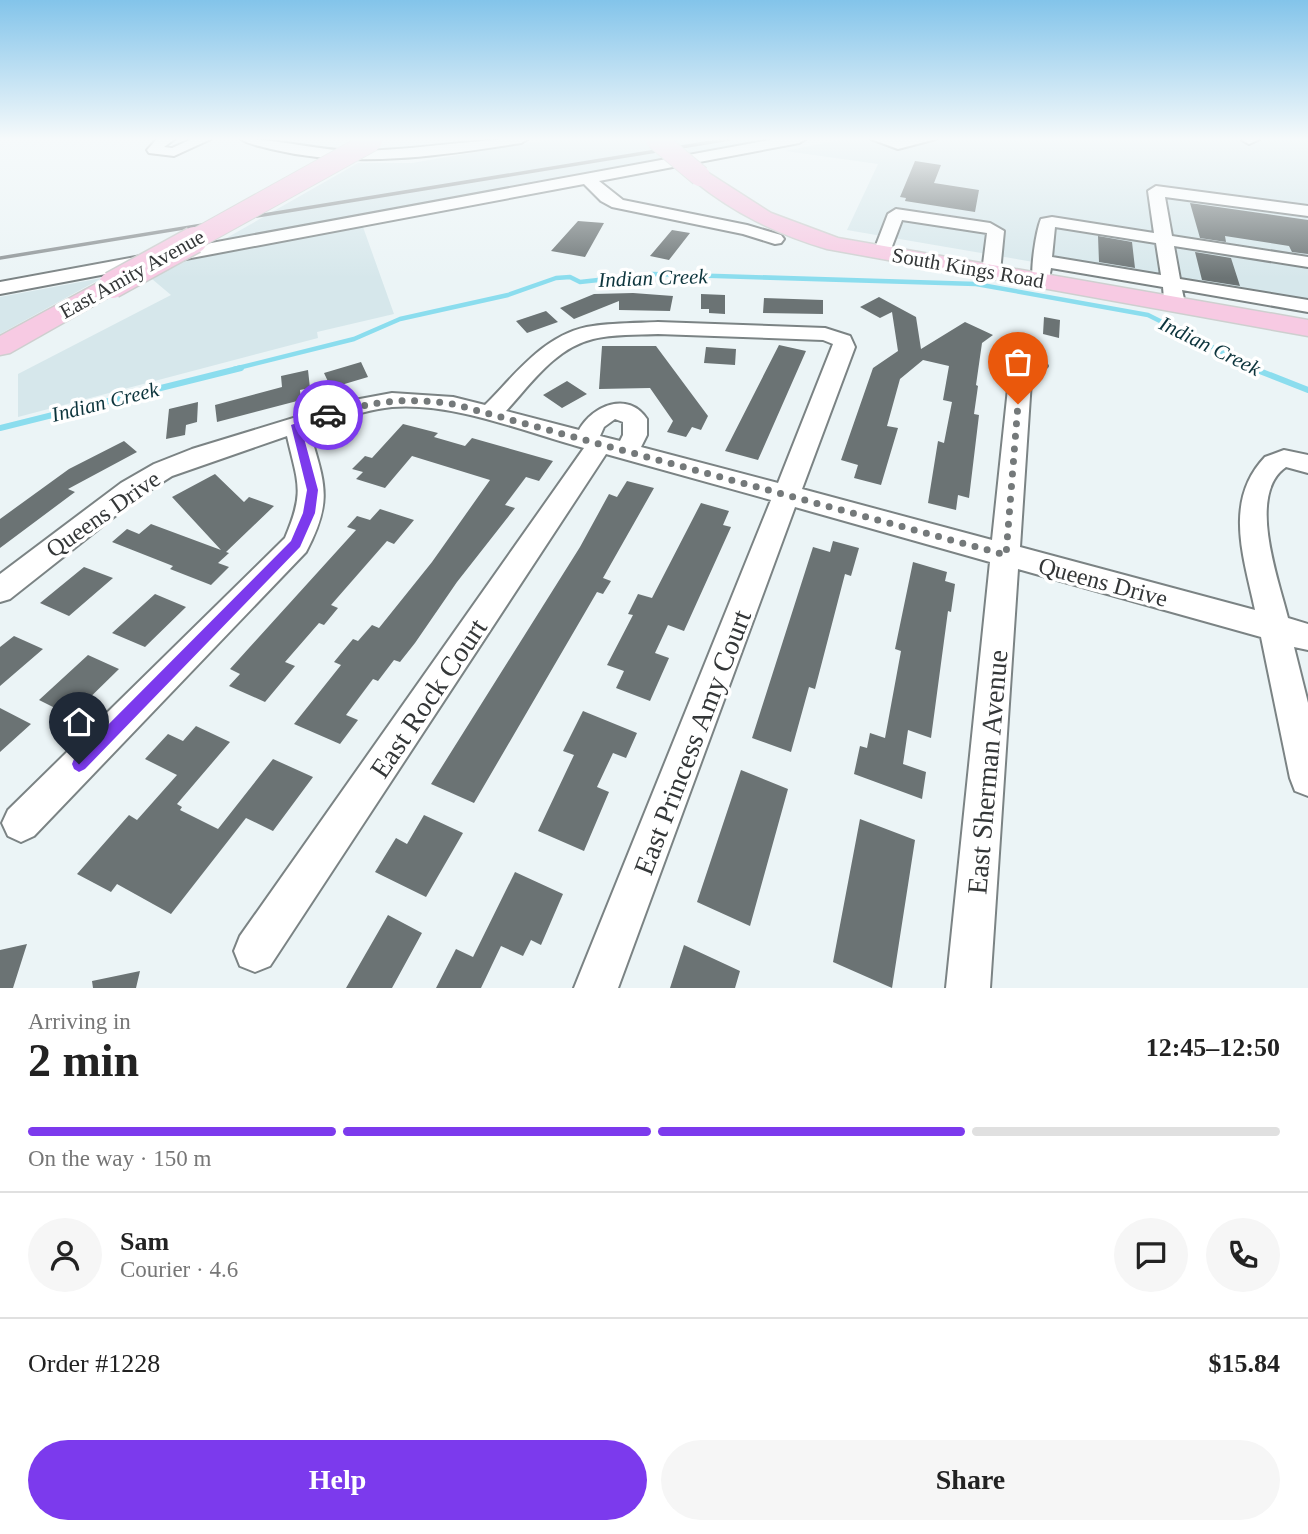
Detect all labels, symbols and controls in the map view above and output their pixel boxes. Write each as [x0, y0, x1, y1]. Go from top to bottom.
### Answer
street label: East Amity Avenue [55, 224, 209, 324]
street label: South Kings Road [890, 243, 1046, 293]
water label: Indian Creek [597, 264, 709, 292]
water label: Indian Creek [1155, 311, 1265, 381]
pin [988, 332, 1048, 404]
icon: bag [999, 343, 1037, 381]
water label: Indian Creek [48, 377, 162, 427]
courier [293, 380, 363, 450]
icon: car [309, 396, 347, 434]
street label: Queens Drive [41, 465, 165, 563]
street label: Queens Drive [1036, 552, 1170, 612]
street label: East Princess Amy Court [628, 605, 757, 879]
street label: East Rock Court [364, 613, 493, 784]
street label: East Sherman Avenue [961, 649, 1014, 896]
pin [49, 692, 109, 764]
icon: home [60, 703, 98, 741]
text: Arriving in [28, 1009, 131, 1034]
text: 12:45–12:50 [1146, 1033, 1280, 1062]
text: 2 min [28, 1035, 139, 1086]
text: On the way · 150 m [28, 1146, 211, 1171]
button: person [28, 1218, 102, 1292]
button: chat [1114, 1218, 1188, 1292]
button: phone [1206, 1218, 1280, 1292]
text: Sam [120, 1227, 169, 1256]
text: Courier · 4.6 [120, 1257, 238, 1282]
text: Order #1228 [28, 1349, 160, 1378]
text: $15.84 [1209, 1349, 1280, 1378]
button: Help [28, 1440, 647, 1520]
button: Share [661, 1440, 1280, 1520]

